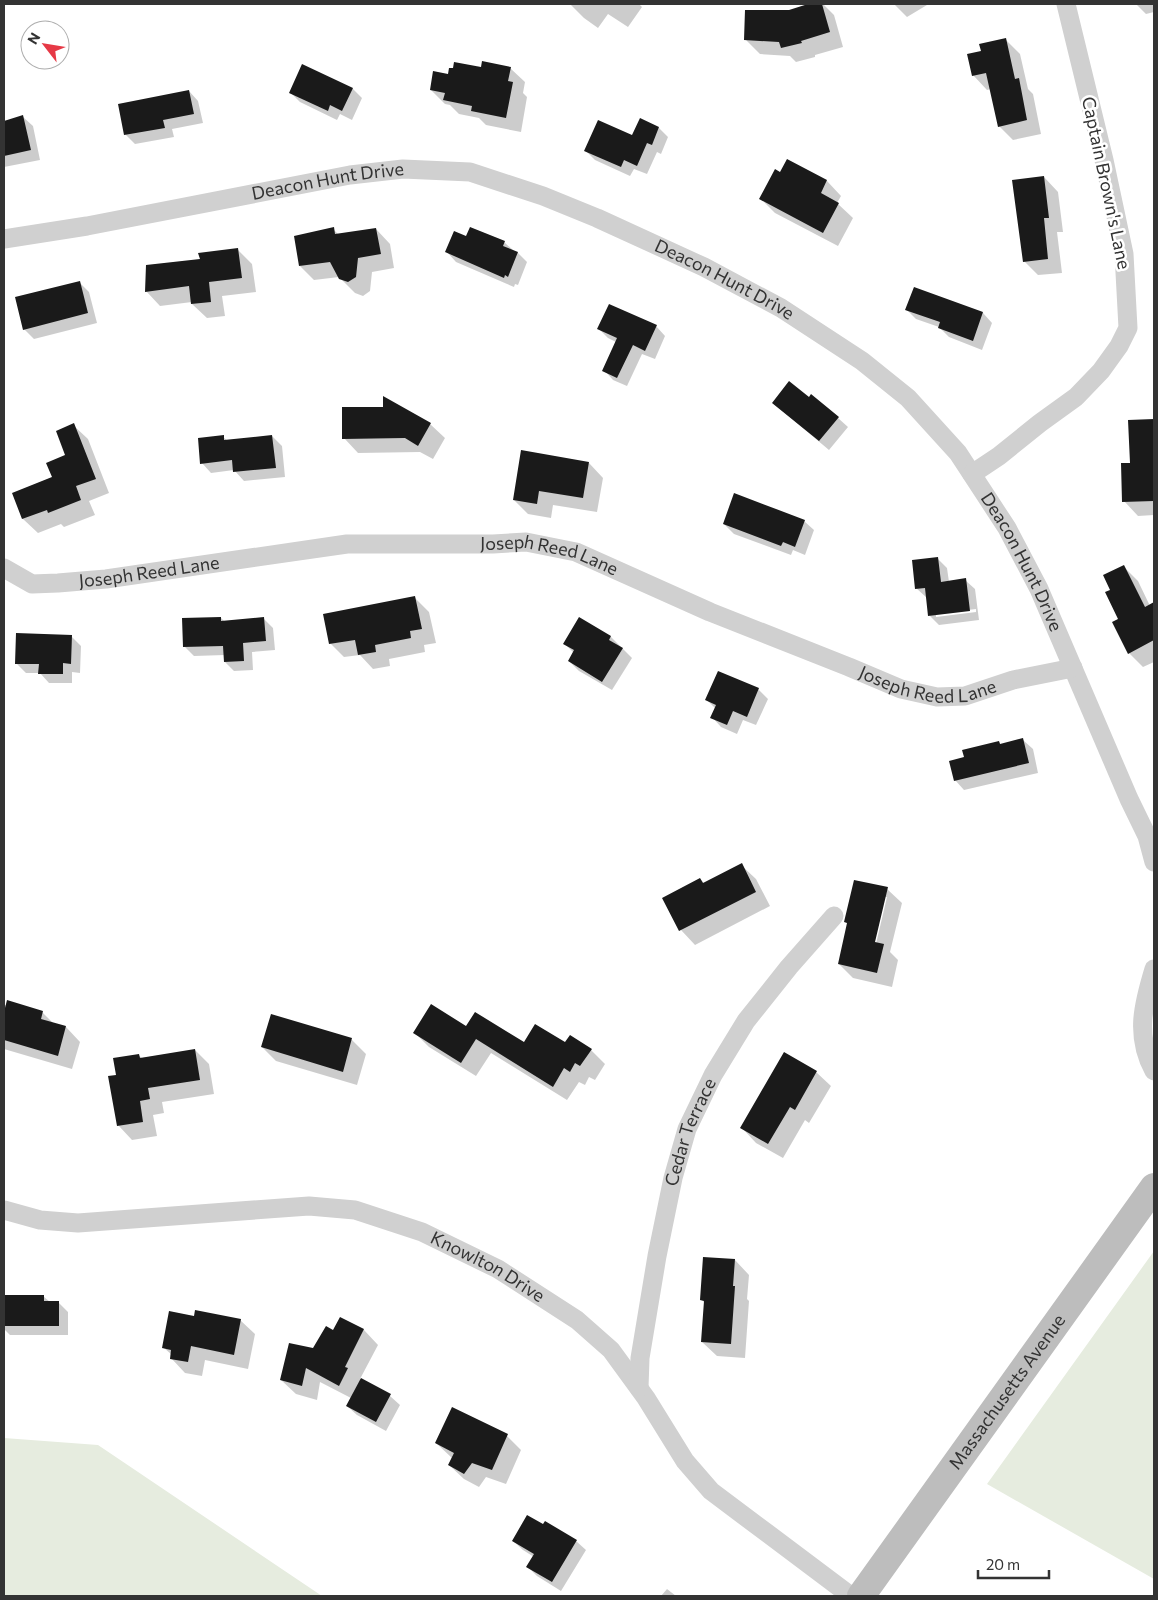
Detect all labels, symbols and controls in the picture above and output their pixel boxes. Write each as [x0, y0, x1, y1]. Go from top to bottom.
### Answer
north arrow [20, 20, 70, 70]
text: N [23, 29, 43, 47]
street label: Captain Brown's Lane [1078, 94, 1136, 271]
street label: Deacon Hunt Drive [250, 157, 405, 204]
street label: Deacon Hunt Drive [652, 234, 799, 324]
street label: Deacon Hunt Drive [977, 488, 1068, 634]
street label: Joseph Reed Lane [480, 530, 622, 579]
street label: Joseph Reed Lane [78, 551, 221, 591]
street label: Joseph Reed Lane [856, 661, 999, 707]
street label: Cedar Terrace [660, 1074, 720, 1188]
street label: Knowlton Drive [427, 1226, 549, 1306]
street label: Massachusetts Avenue [943, 1310, 1069, 1473]
scale bar [978, 1548, 1049, 1580]
text: 20 m [986, 1555, 1020, 1573]

